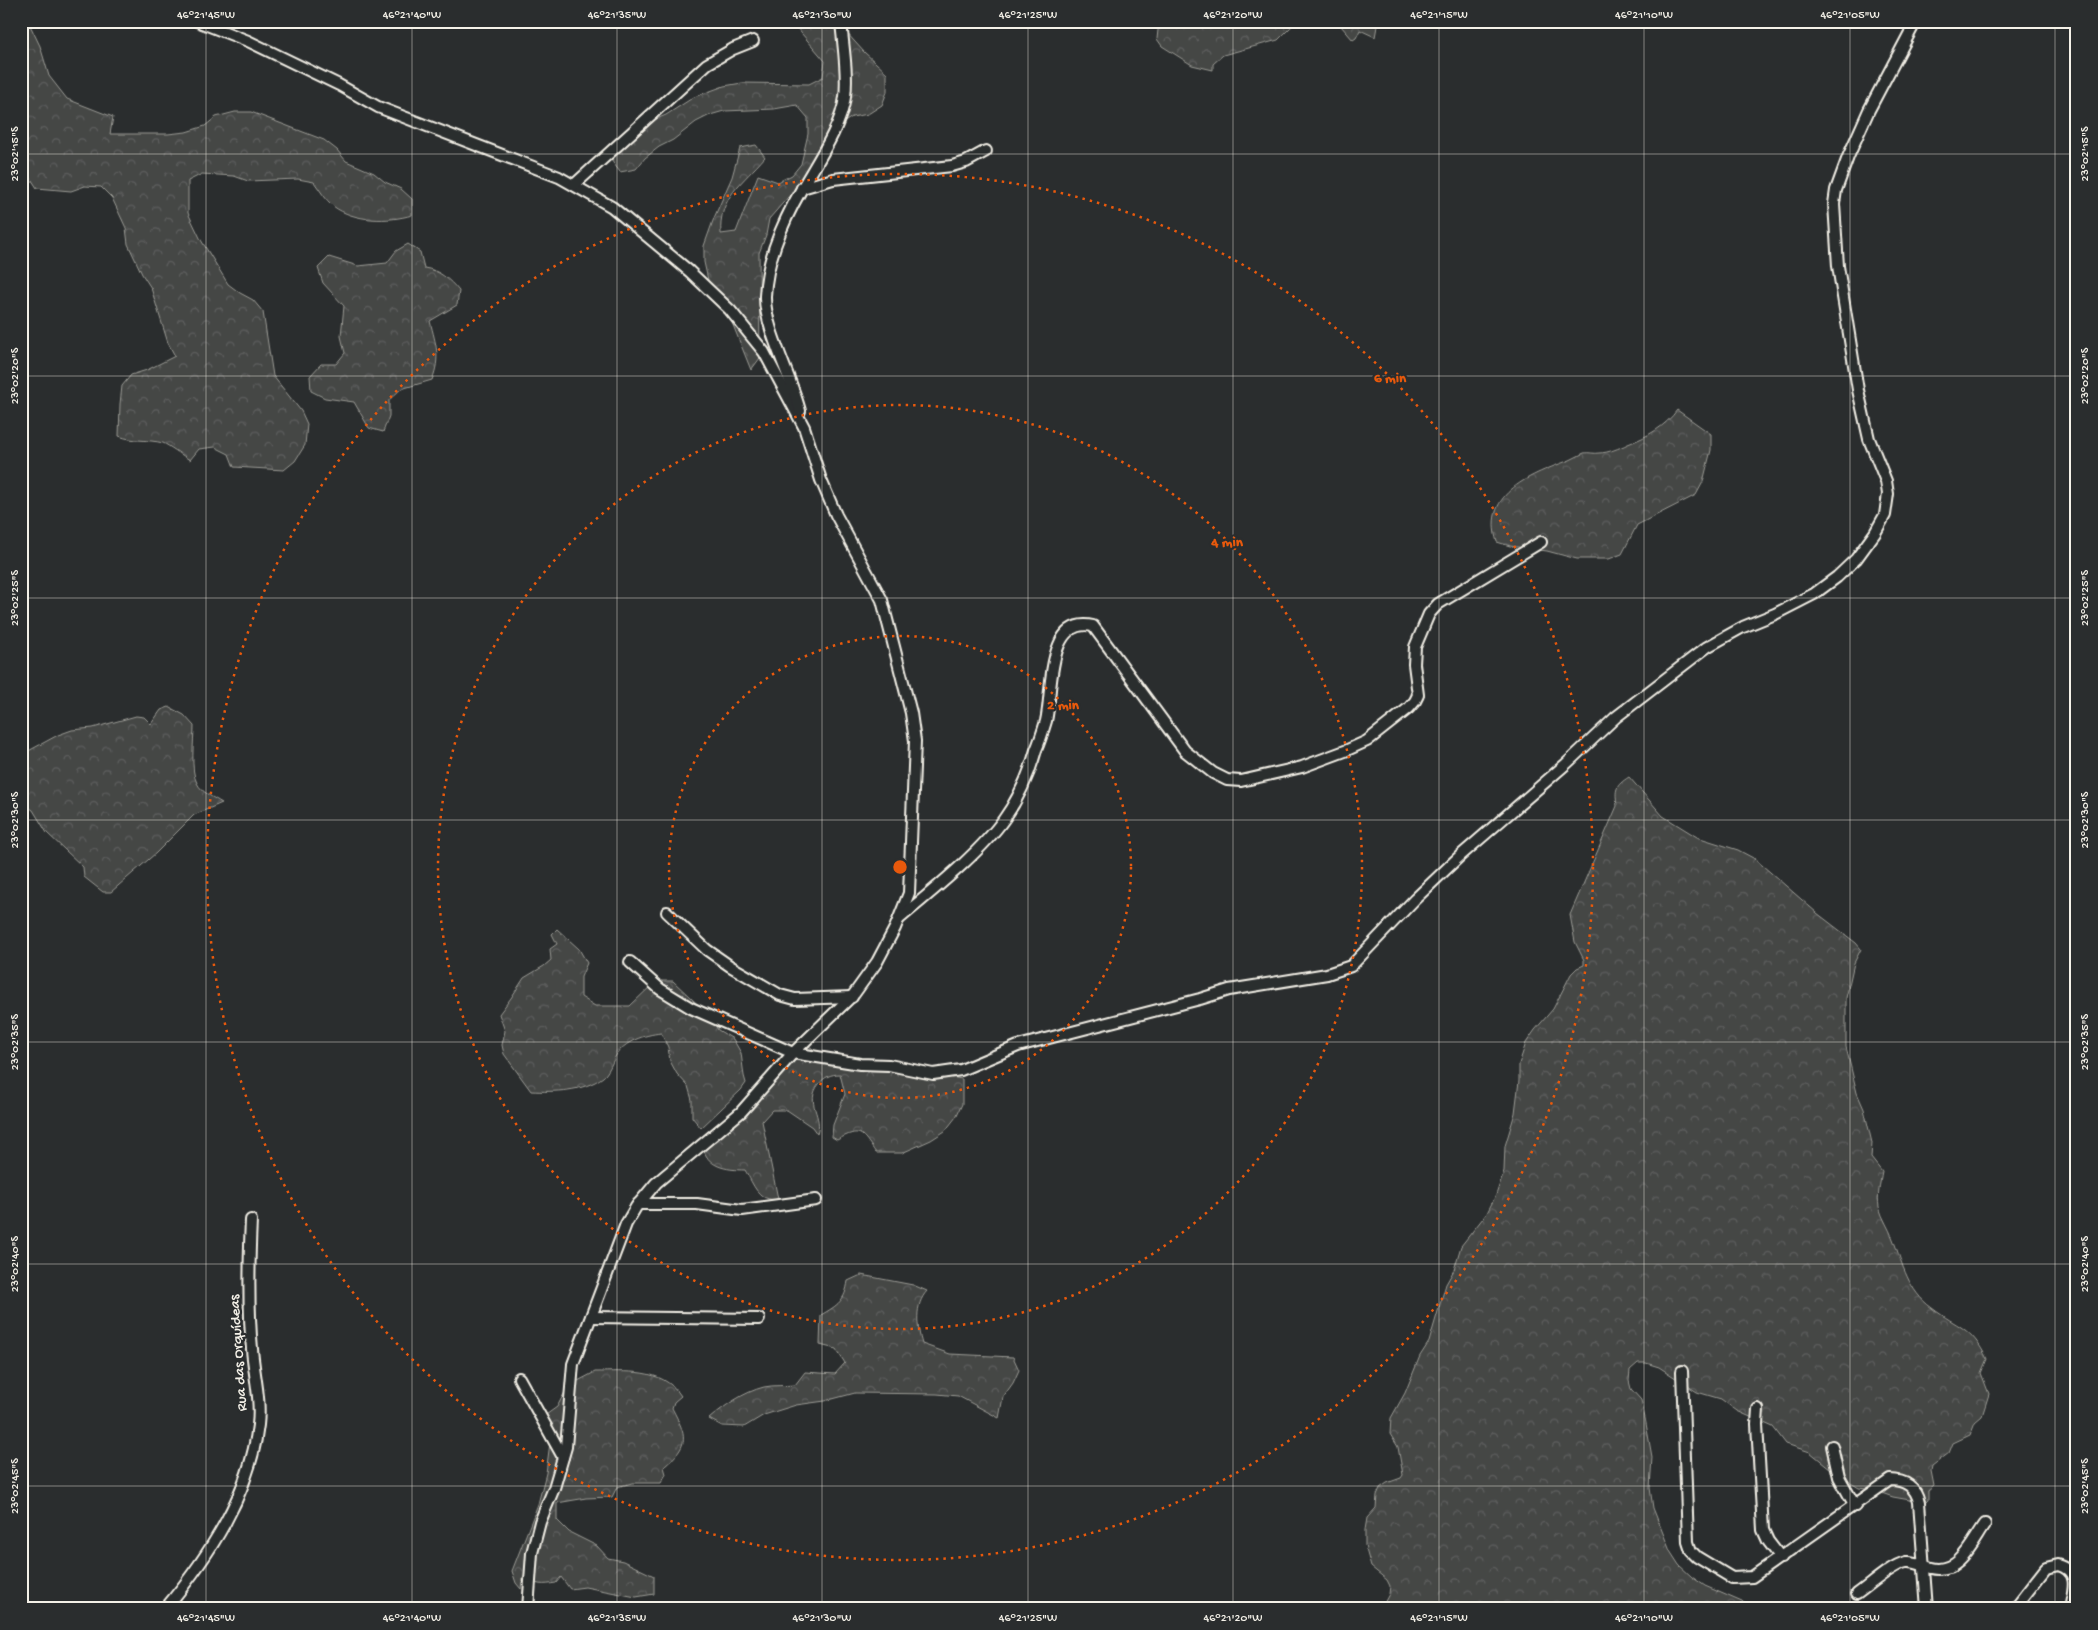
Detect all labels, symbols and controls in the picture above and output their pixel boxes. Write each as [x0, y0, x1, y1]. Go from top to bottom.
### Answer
text: 46°21'45"W [177, 9, 235, 23]
text: 46°21'40"W [383, 9, 441, 23]
text: 46°21'35"W [588, 9, 646, 23]
text: 46°21'30"W [792, 9, 852, 23]
text: 46°21'25"W [999, 9, 1057, 23]
text: 46°21'20"W [1204, 9, 1262, 23]
text: 46°21'15"W [1410, 9, 1468, 23]
text: 46°21'10"W [1615, 9, 1673, 23]
text: 46°21'05"W [1820, 9, 1880, 23]
text: 23°02'15"S [9, 126, 23, 181]
text: 23°02'15"S [2079, 126, 2093, 181]
text: 23°02'20"S [9, 347, 23, 404]
text: 23°02'20"S [2079, 347, 2093, 404]
text: 6 min [1374, 370, 1407, 388]
text: 4 min [1210, 534, 1244, 552]
text: 23°02'25"S [9, 570, 23, 626]
text: 23°02'25"S [2079, 570, 2093, 626]
text: 2 min [1047, 697, 1080, 715]
text: 23°02'30"S [9, 791, 23, 848]
text: 23°02'30"S [2079, 791, 2093, 848]
centre of rings [891, 858, 909, 876]
text: 23°02'35"S [9, 1013, 23, 1070]
text: 23°02'35"S [2079, 1013, 2093, 1070]
text: 23°02'40"S [9, 1235, 23, 1292]
text: 23°02'40"S [2079, 1235, 2093, 1292]
street label: Rua das Orquídeas [226, 1294, 252, 1412]
text: 23°02'45"S [9, 1458, 23, 1514]
text: 23°02'45"S [2079, 1458, 2093, 1514]
text: 46°21'45"W [177, 1612, 235, 1626]
text: 46°21'40"W [383, 1612, 441, 1626]
text: 46°21'35"W [588, 1612, 646, 1626]
text: 46°21'30"W [792, 1612, 852, 1626]
text: 46°21'25"W [999, 1612, 1057, 1626]
text: 46°21'20"W [1204, 1612, 1262, 1626]
text: 46°21'15"W [1410, 1612, 1468, 1626]
text: 46°21'10"W [1615, 1612, 1673, 1626]
text: 46°21'05"W [1820, 1612, 1880, 1626]

